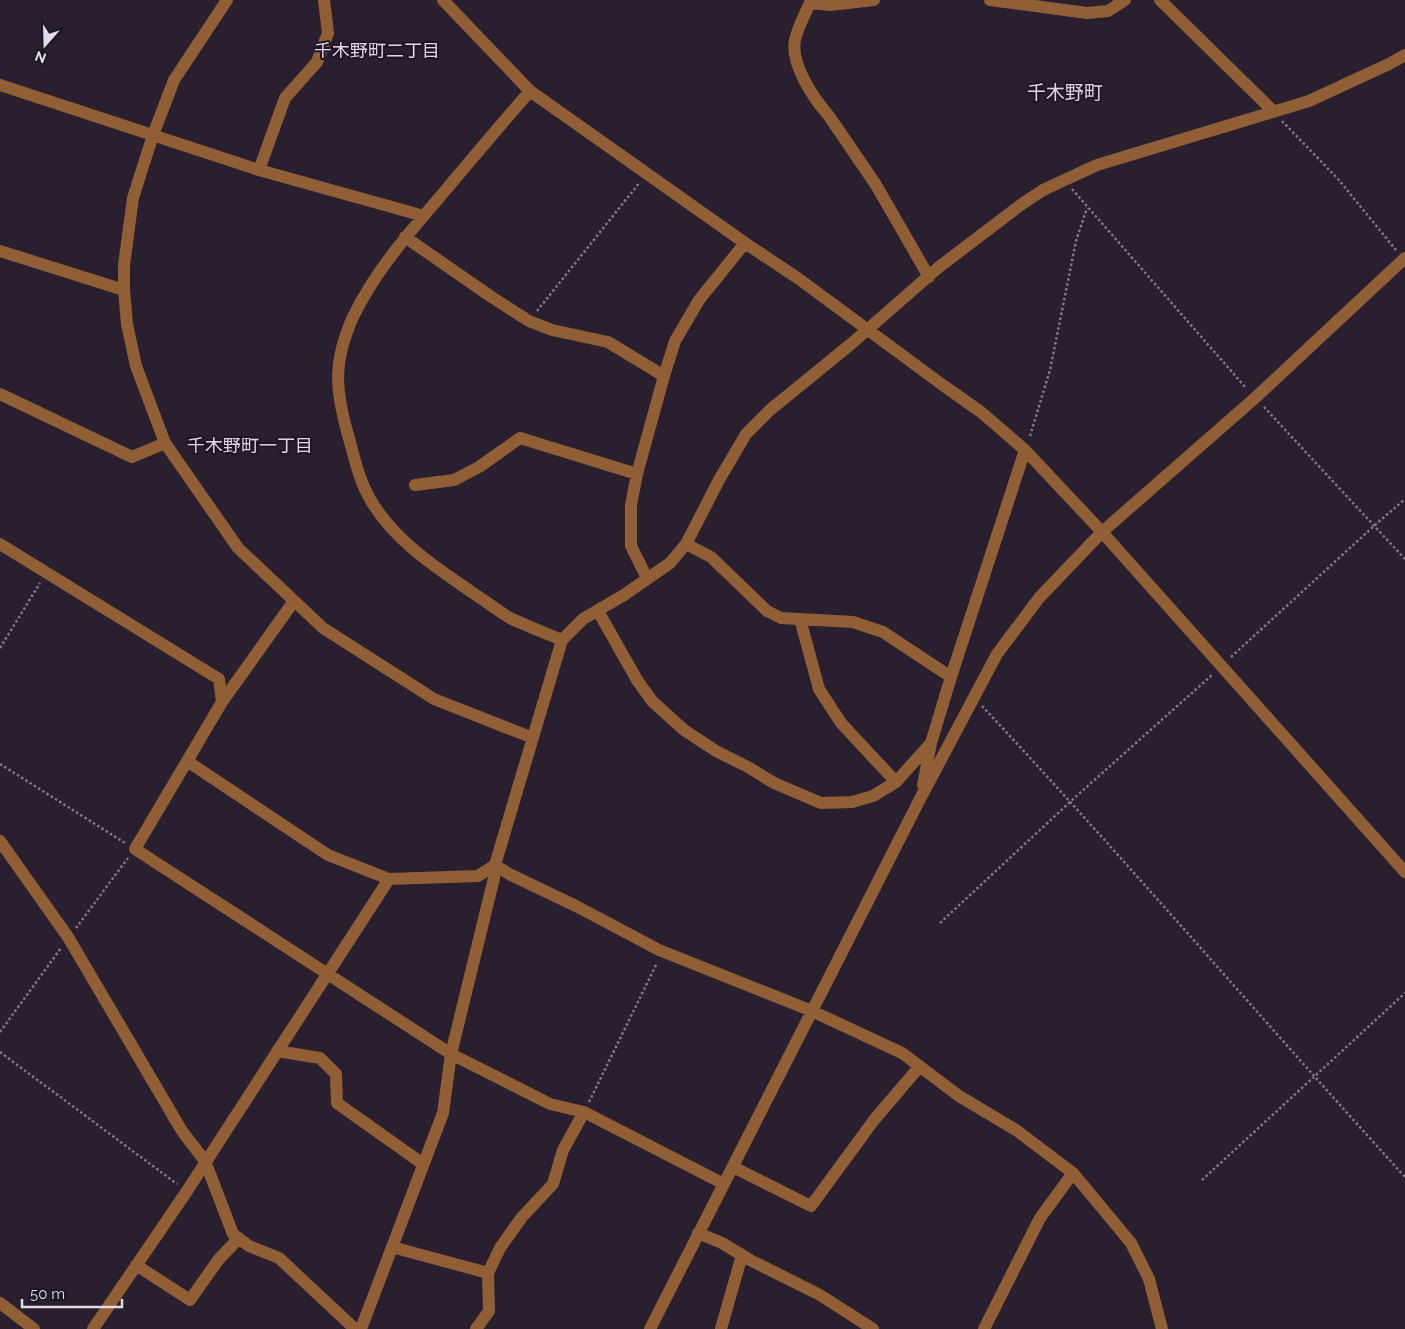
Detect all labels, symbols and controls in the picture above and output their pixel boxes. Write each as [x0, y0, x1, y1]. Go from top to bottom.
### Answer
north arrow [20, 20, 70, 70]
district label: 千木野町二丁目 [314, 40, 440, 61]
text: N [33, 48, 48, 67]
district label: 千木野町 [1027, 81, 1103, 103]
district label: 千木野町一丁目 [187, 435, 313, 456]
scale bar [22, 1276, 122, 1308]
text: 50 m [30, 1285, 65, 1303]

